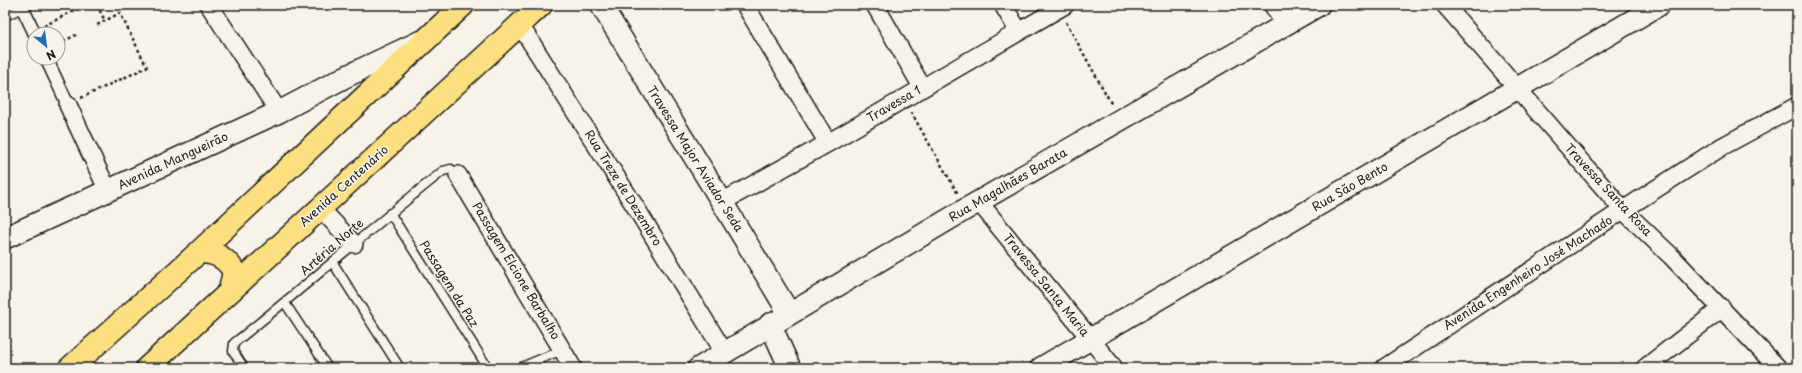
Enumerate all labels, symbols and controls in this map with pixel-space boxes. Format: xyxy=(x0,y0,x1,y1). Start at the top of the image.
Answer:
north arrow xyxy=(26,26,66,66)
text: N xyxy=(43,46,59,65)
street label: Travessa 1 xyxy=(863,80,924,126)
street label: Travessa Major Aviador Seda xyxy=(643,82,749,236)
street label: Avenida Mangueirão xyxy=(114,126,231,194)
street label: Rua Treze de Dezembro xyxy=(581,126,667,249)
street label: Travessa Santa Rosa xyxy=(1561,139,1657,240)
street label: Avenida Centenário xyxy=(295,140,392,230)
street label: Rua Magalhães Barata xyxy=(945,143,1070,225)
street label: Rua São Bento xyxy=(1308,157,1391,215)
street label: Passagem Elcione Barbalho xyxy=(469,198,565,343)
street label: Avenida Engenheiro José Machado xyxy=(1439,210,1616,334)
street label: Artéria Norte xyxy=(296,213,367,279)
street label: Travessa Santa Maria xyxy=(999,229,1094,340)
street label: Passagem da Paz xyxy=(416,237,484,330)

